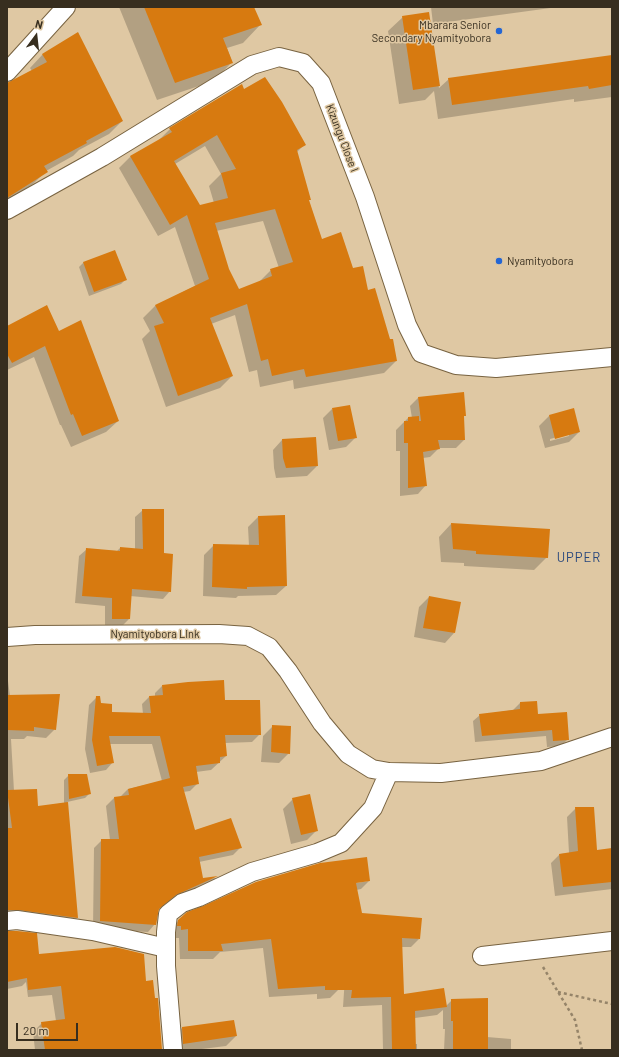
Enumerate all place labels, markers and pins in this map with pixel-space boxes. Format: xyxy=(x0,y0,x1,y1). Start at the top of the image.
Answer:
place label: Mbarara Senior Secondary Nyamityobora xyxy=(372,18,491,44)
marker: Mbarara Senior Secondary Nyamityobora xyxy=(494,26,504,36)
place label: Nyamityobora xyxy=(507,254,573,268)
marker: Nyamityobora xyxy=(494,256,504,266)

